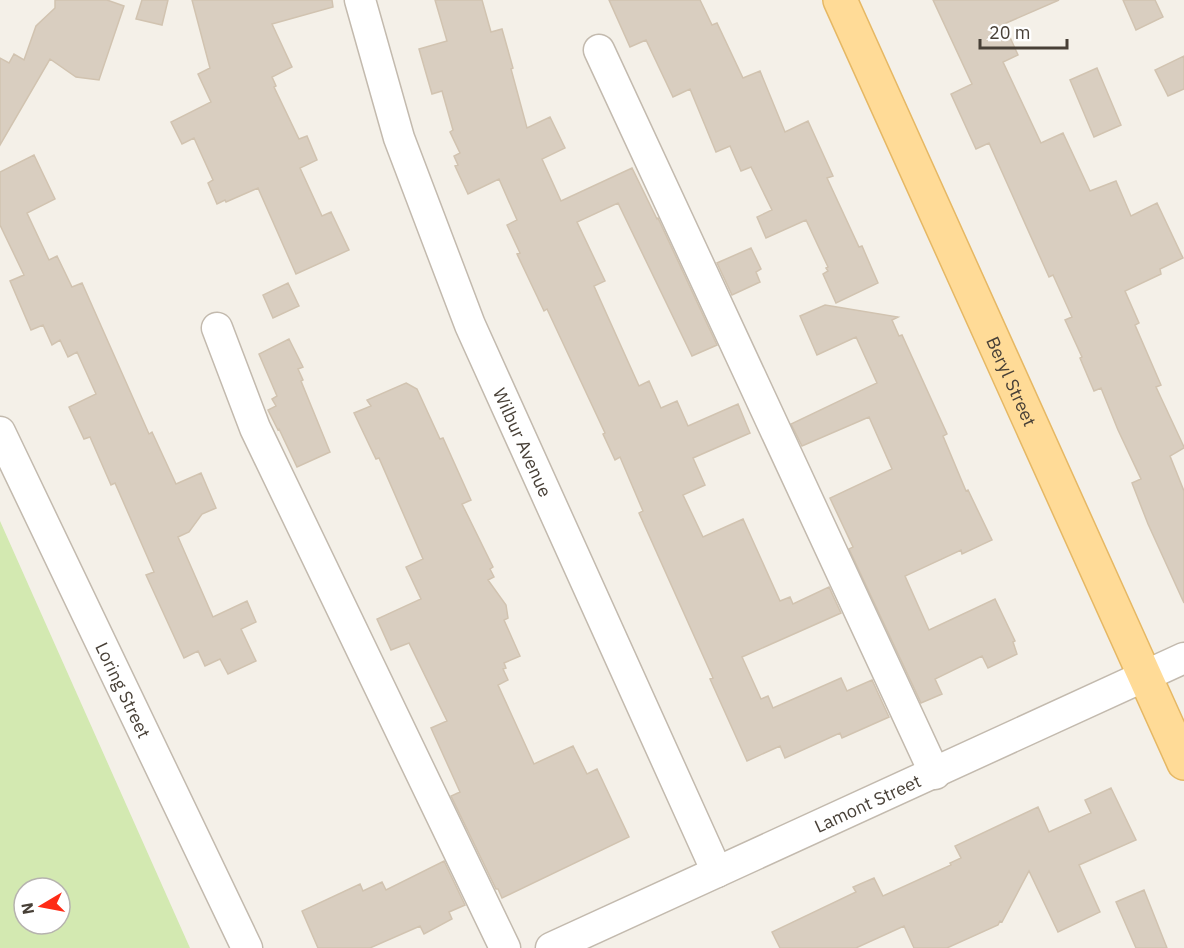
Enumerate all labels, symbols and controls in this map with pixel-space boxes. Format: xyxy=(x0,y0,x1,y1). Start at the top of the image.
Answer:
scale bar xyxy=(980,12,1067,50)
text: 20 m xyxy=(989,21,1031,44)
street label: Beryl Street xyxy=(982,333,1042,430)
street label: Wilbur Avenue xyxy=(488,384,558,500)
street label: Loring Street xyxy=(91,638,156,742)
street label: Lamont Street xyxy=(810,769,924,837)
north arrow xyxy=(12,876,72,936)
text: N xyxy=(16,901,38,916)

